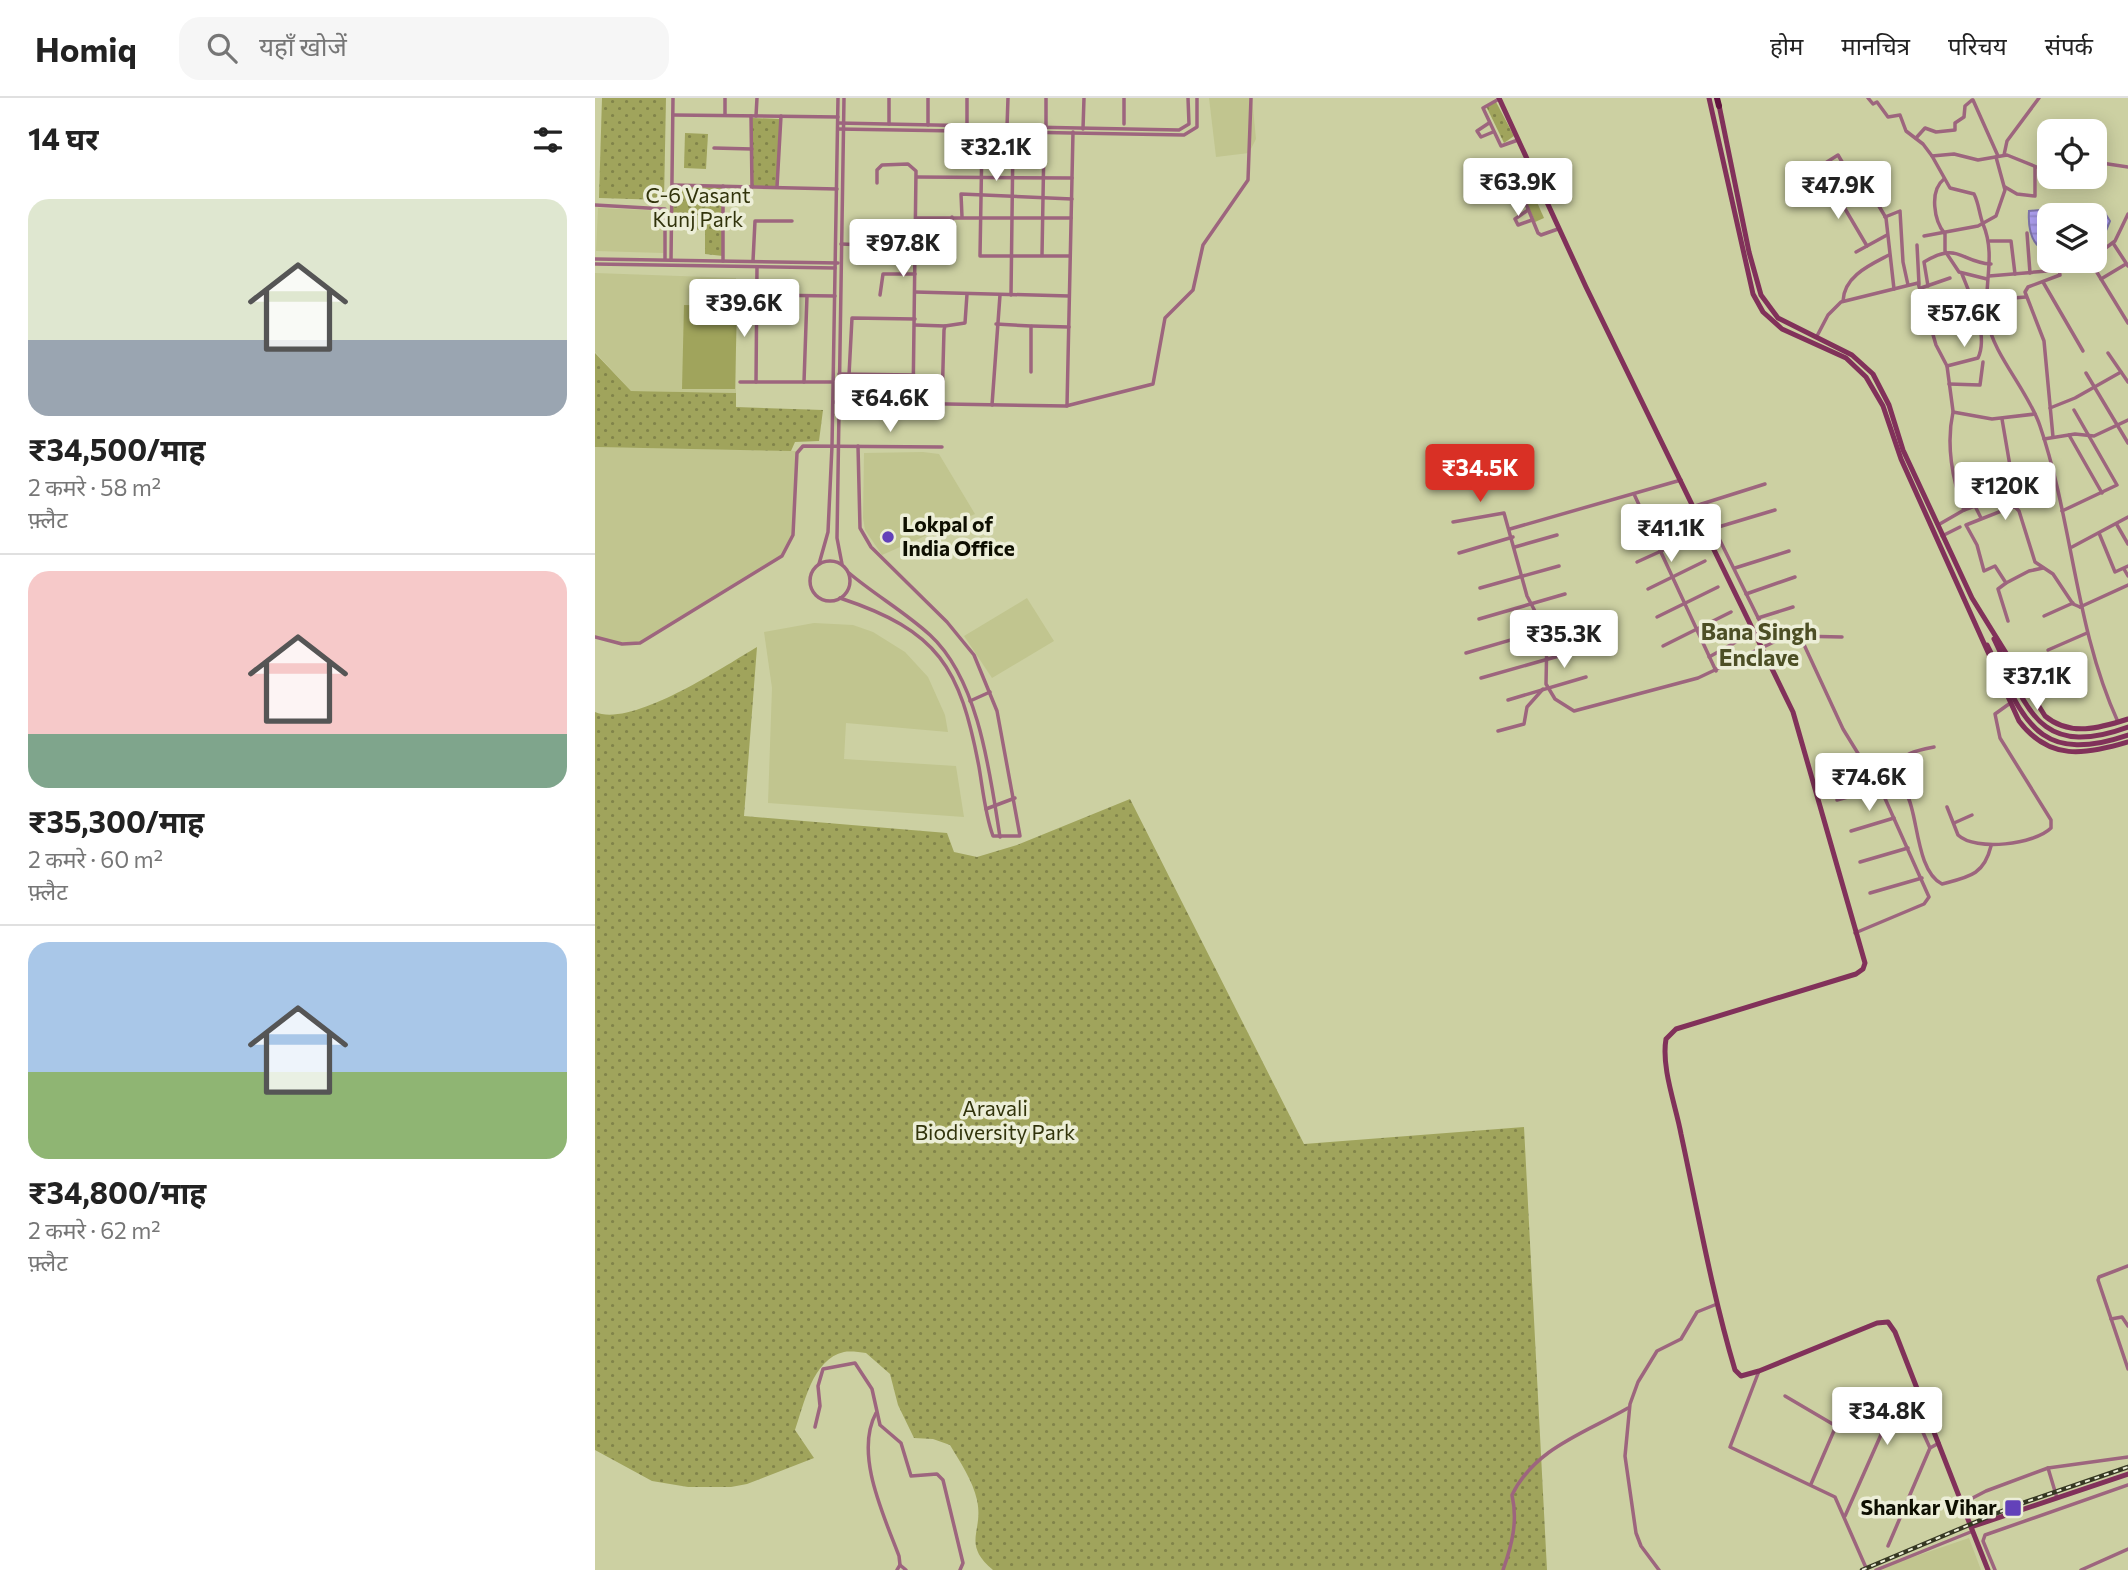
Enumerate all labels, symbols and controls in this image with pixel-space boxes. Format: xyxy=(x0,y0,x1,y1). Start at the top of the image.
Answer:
search box xyxy=(179,17,669,80)
text: Homiq xyxy=(35,28,137,69)
icon: search xyxy=(203,29,241,67)
text: यहाँ खोजें xyxy=(259,30,347,61)
text: होम xyxy=(1770,31,1803,60)
text: मानचित्र xyxy=(1841,31,1910,60)
text: परिचय xyxy=(1948,31,2007,60)
text: संपर्क xyxy=(2045,31,2093,60)
text: 14 घर xyxy=(28,119,98,156)
map controls xyxy=(2037,119,2107,273)
button: locate xyxy=(2037,119,2107,189)
icon: filters xyxy=(529,121,567,159)
pin: ₹32.1K xyxy=(939,123,1053,183)
text: ₹32.1K xyxy=(960,132,1032,160)
pin: ₹63.9K xyxy=(1461,158,1575,218)
pin: ₹47.9K xyxy=(1781,162,1895,221)
text: ₹63.9K xyxy=(1479,167,1557,195)
text: ₹47.9K xyxy=(1801,170,1875,198)
park label: C-6 Vasant Kunj Park xyxy=(645,182,751,231)
button: layers xyxy=(2037,203,2107,273)
pin: ₹97.8K xyxy=(846,220,960,279)
text: ₹97.8K xyxy=(865,228,941,256)
icon: home xyxy=(235,244,361,370)
pin: ₹39.6K xyxy=(687,280,801,339)
text: ₹39.6K xyxy=(705,288,783,316)
pin: ₹57.6K xyxy=(1907,289,2021,349)
text: ₹57.6K xyxy=(1927,298,2001,326)
pin: ₹64.6K xyxy=(833,374,947,434)
text: ₹64.6K xyxy=(851,383,929,411)
text: ₹34,500/माह xyxy=(28,430,206,467)
pin: ₹34.5K xyxy=(1423,444,1537,504)
text: ₹34.5K xyxy=(1441,453,1519,481)
pin: ₹120K xyxy=(1956,462,2054,522)
text: ₹120K xyxy=(1971,471,2039,499)
text: 2 कमरे · 58 m² xyxy=(28,473,161,501)
pin: ₹41.1K xyxy=(1614,504,1728,564)
text: फ़्लैट xyxy=(28,505,68,533)
place label: Lokpal of India Office xyxy=(902,511,1015,560)
text: ₹41.1K xyxy=(1637,513,1705,541)
marker: Lokpal of India Office xyxy=(880,529,896,545)
pin: ₹35.3K xyxy=(1507,610,1621,670)
icon: home xyxy=(235,616,361,742)
district label: Bana Singh Enclave xyxy=(1701,617,1817,671)
text: ₹35.3K xyxy=(1526,619,1602,647)
pin: ₹37.1K xyxy=(1980,652,2094,712)
text: ₹37.1K xyxy=(2002,661,2072,689)
pin: ₹74.6K xyxy=(1812,754,1926,813)
text: ₹74.6K xyxy=(1831,762,1907,790)
text: ₹35,300/माह xyxy=(28,802,204,839)
text: 2 कमरे · 60 m² xyxy=(28,845,163,873)
text: फ़्लैट xyxy=(28,877,68,905)
icon: home xyxy=(235,987,361,1113)
park label: Aravali Biodiversity Park xyxy=(915,1095,1075,1144)
text: ₹34,800/माह xyxy=(28,1173,206,1210)
text: 2 कमरे · 62 m² xyxy=(28,1216,161,1244)
text: फ़्लैट xyxy=(28,1248,68,1276)
pin: ₹34.8K xyxy=(1830,1388,1944,1447)
text: ₹34.8K xyxy=(1848,1396,1926,1424)
place label: Shankar Vihar xyxy=(1861,1494,1997,1519)
marker: Shankar Vihar xyxy=(2003,1498,2023,1518)

